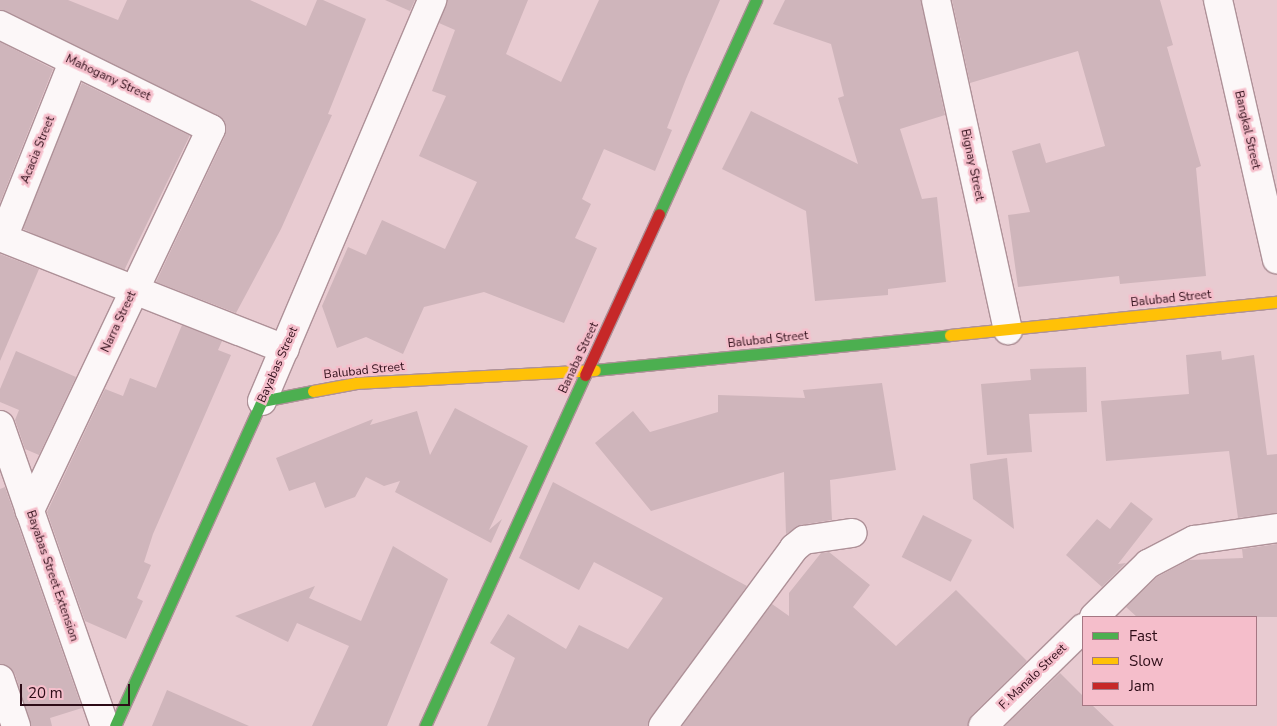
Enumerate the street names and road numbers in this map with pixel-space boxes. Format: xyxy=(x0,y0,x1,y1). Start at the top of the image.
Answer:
street label: Mahogany Street xyxy=(63,52,153,104)
street label: Bangkal Street xyxy=(1231,89,1263,171)
street label: Acacia Street xyxy=(18,114,58,186)
street label: Bignay Street xyxy=(957,128,987,202)
street label: Balubad Street xyxy=(1130,288,1212,310)
street label: Narra Street xyxy=(99,289,139,355)
street label: Banaba Street xyxy=(556,320,602,396)
street label: Bayabas Street xyxy=(255,325,301,405)
street label: Balubad Street xyxy=(727,329,809,351)
street label: Balubad Street xyxy=(323,360,405,382)
street label: Bayabas Street Extension xyxy=(23,509,81,643)
street label: F. Manalo Street xyxy=(996,641,1070,713)

